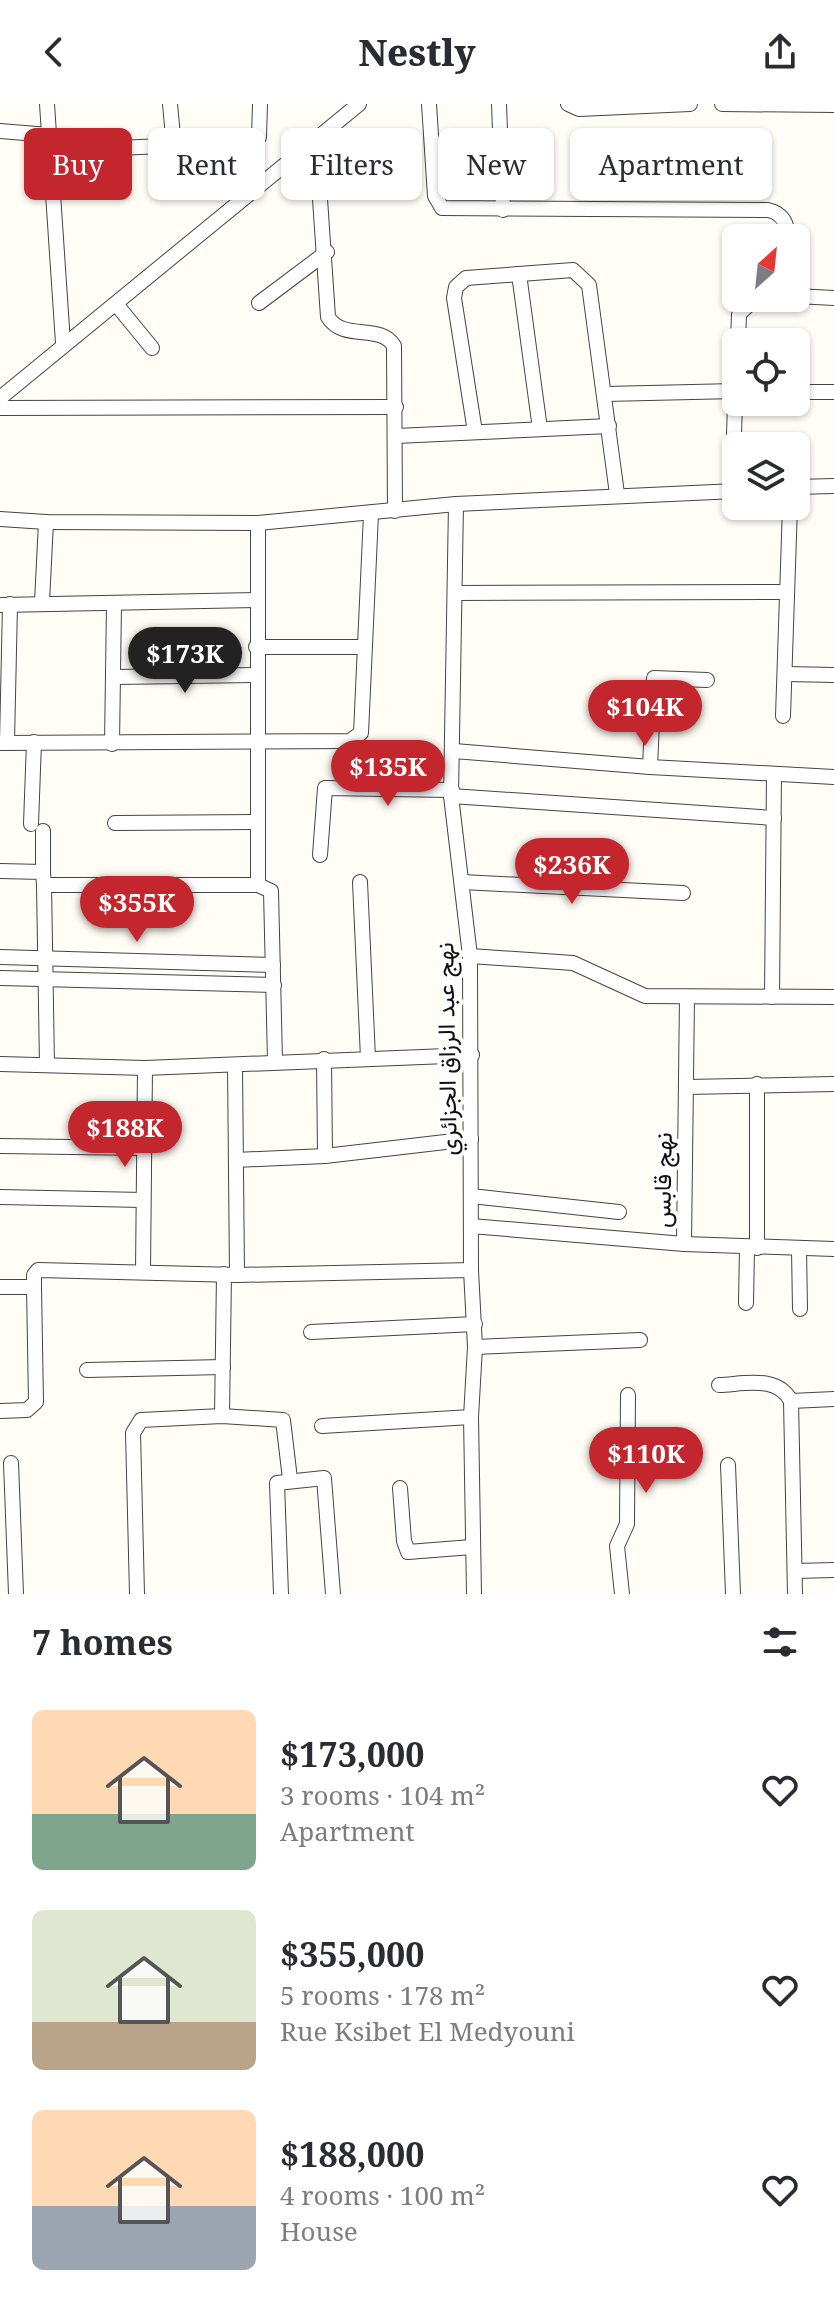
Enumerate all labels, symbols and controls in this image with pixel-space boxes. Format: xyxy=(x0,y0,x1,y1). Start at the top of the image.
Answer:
text: Nestly xyxy=(358,28,476,77)
icon: back xyxy=(32,30,76,74)
icon: share xyxy=(758,30,802,74)
chip: Buy xyxy=(24,128,132,200)
chip: Rent xyxy=(148,128,265,200)
chip: Filters xyxy=(281,128,422,200)
chip: New xyxy=(438,128,554,200)
chip: Apartment xyxy=(570,128,772,200)
north arrow xyxy=(722,224,810,312)
map controls xyxy=(722,224,810,520)
button: locate xyxy=(722,328,810,416)
button: layers xyxy=(722,432,810,520)
pin: $173K xyxy=(129,627,241,695)
text: $173K xyxy=(146,635,224,671)
pin: $104K xyxy=(589,680,701,748)
text: $104K xyxy=(606,688,684,724)
pin: $135K xyxy=(332,740,444,808)
text: $135K xyxy=(349,748,427,784)
pin: $236K xyxy=(516,838,628,906)
text: $236K xyxy=(533,846,611,882)
pin: $355K xyxy=(81,876,193,944)
text: $355K xyxy=(98,884,176,920)
street label: نهج عبد الرزاق الجزائري xyxy=(427,942,468,1156)
pin: $188K xyxy=(69,1101,181,1169)
text: $188K xyxy=(86,1109,164,1145)
street label: نهج قابس xyxy=(644,1132,681,1228)
pin: $110K xyxy=(590,1427,702,1495)
text: $110K xyxy=(607,1435,685,1471)
text: 7 homes xyxy=(32,1619,173,1665)
icon: filters xyxy=(758,1620,802,1664)
text: $173,000 xyxy=(280,1731,424,1777)
icon: home xyxy=(96,1742,192,1838)
icon: heart xyxy=(758,1768,802,1812)
text: 3 rooms · 104 m² xyxy=(280,1777,485,1813)
text: Apartment xyxy=(280,1813,415,1849)
text: $355,000 xyxy=(280,1931,424,1977)
icon: home xyxy=(96,1942,192,2038)
icon: heart xyxy=(758,1968,802,2012)
text: 5 rooms · 178 m² xyxy=(280,1977,485,2013)
text: Rue Ksibet El Medyouni xyxy=(280,2013,575,2049)
text: $188,000 xyxy=(280,2131,424,2177)
icon: home xyxy=(96,2142,192,2238)
icon: heart xyxy=(758,2168,802,2212)
text: 4 rooms · 100 m² xyxy=(280,2177,485,2213)
text: House xyxy=(280,2213,358,2249)

